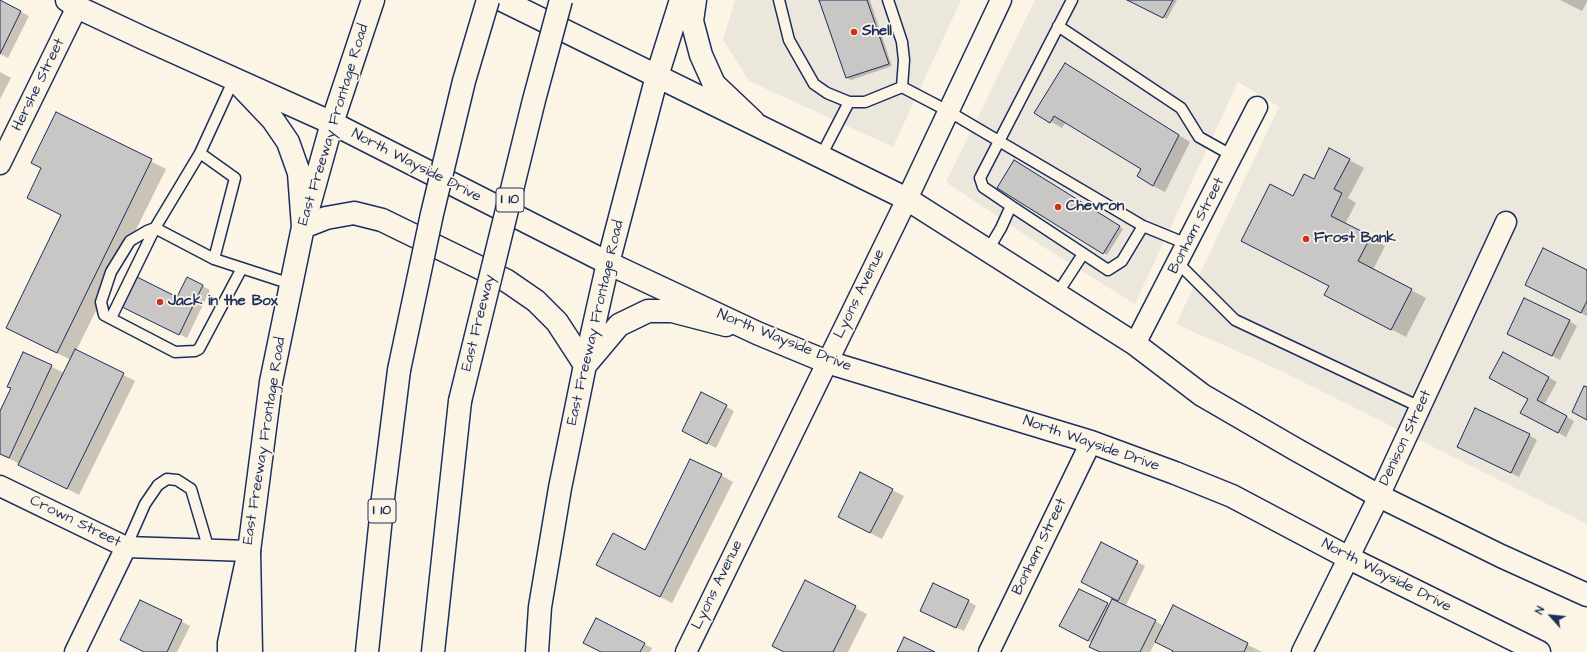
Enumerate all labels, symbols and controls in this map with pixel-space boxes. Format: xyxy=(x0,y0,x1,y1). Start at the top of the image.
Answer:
street label: East Freeway Frontage Road xyxy=(295,22,373,228)
place label: Shell xyxy=(862,23,892,41)
marker: Shell xyxy=(849,27,859,37)
street label: Hershe Street xyxy=(9,36,69,134)
street label: North Wayside Drive xyxy=(348,125,484,207)
street label: Bonham Street xyxy=(1165,175,1229,277)
road number: I 10 xyxy=(496,188,524,212)
place label: Chevron xyxy=(1066,198,1124,216)
marker: Chevron xyxy=(1053,202,1063,212)
street label: East Freeway Frontage Road xyxy=(564,219,628,427)
place label: Frost Bank xyxy=(1314,230,1396,248)
marker: Frost Bank xyxy=(1301,234,1311,244)
street label: Lyons Avenue xyxy=(831,247,889,341)
street label: East Freeway xyxy=(458,273,500,373)
place label: Jack in the Box xyxy=(168,293,278,311)
marker: Jack in the Box xyxy=(155,297,165,307)
street label: North Wayside Drive xyxy=(714,306,854,376)
street label: East Freeway Frontage Road xyxy=(240,336,290,546)
street label: Denison Street xyxy=(1376,387,1436,489)
street label: North Wayside Drive xyxy=(1020,412,1162,476)
street label: Crown Street xyxy=(26,492,124,552)
street label: Bonham Street xyxy=(1009,496,1071,598)
road number: I 10 xyxy=(368,499,396,523)
street label: North Wayside Drive xyxy=(1318,535,1454,617)
street label: Lyons Avenue xyxy=(689,538,747,632)
north arrow xyxy=(1531,596,1571,636)
text: N xyxy=(1532,604,1548,617)

